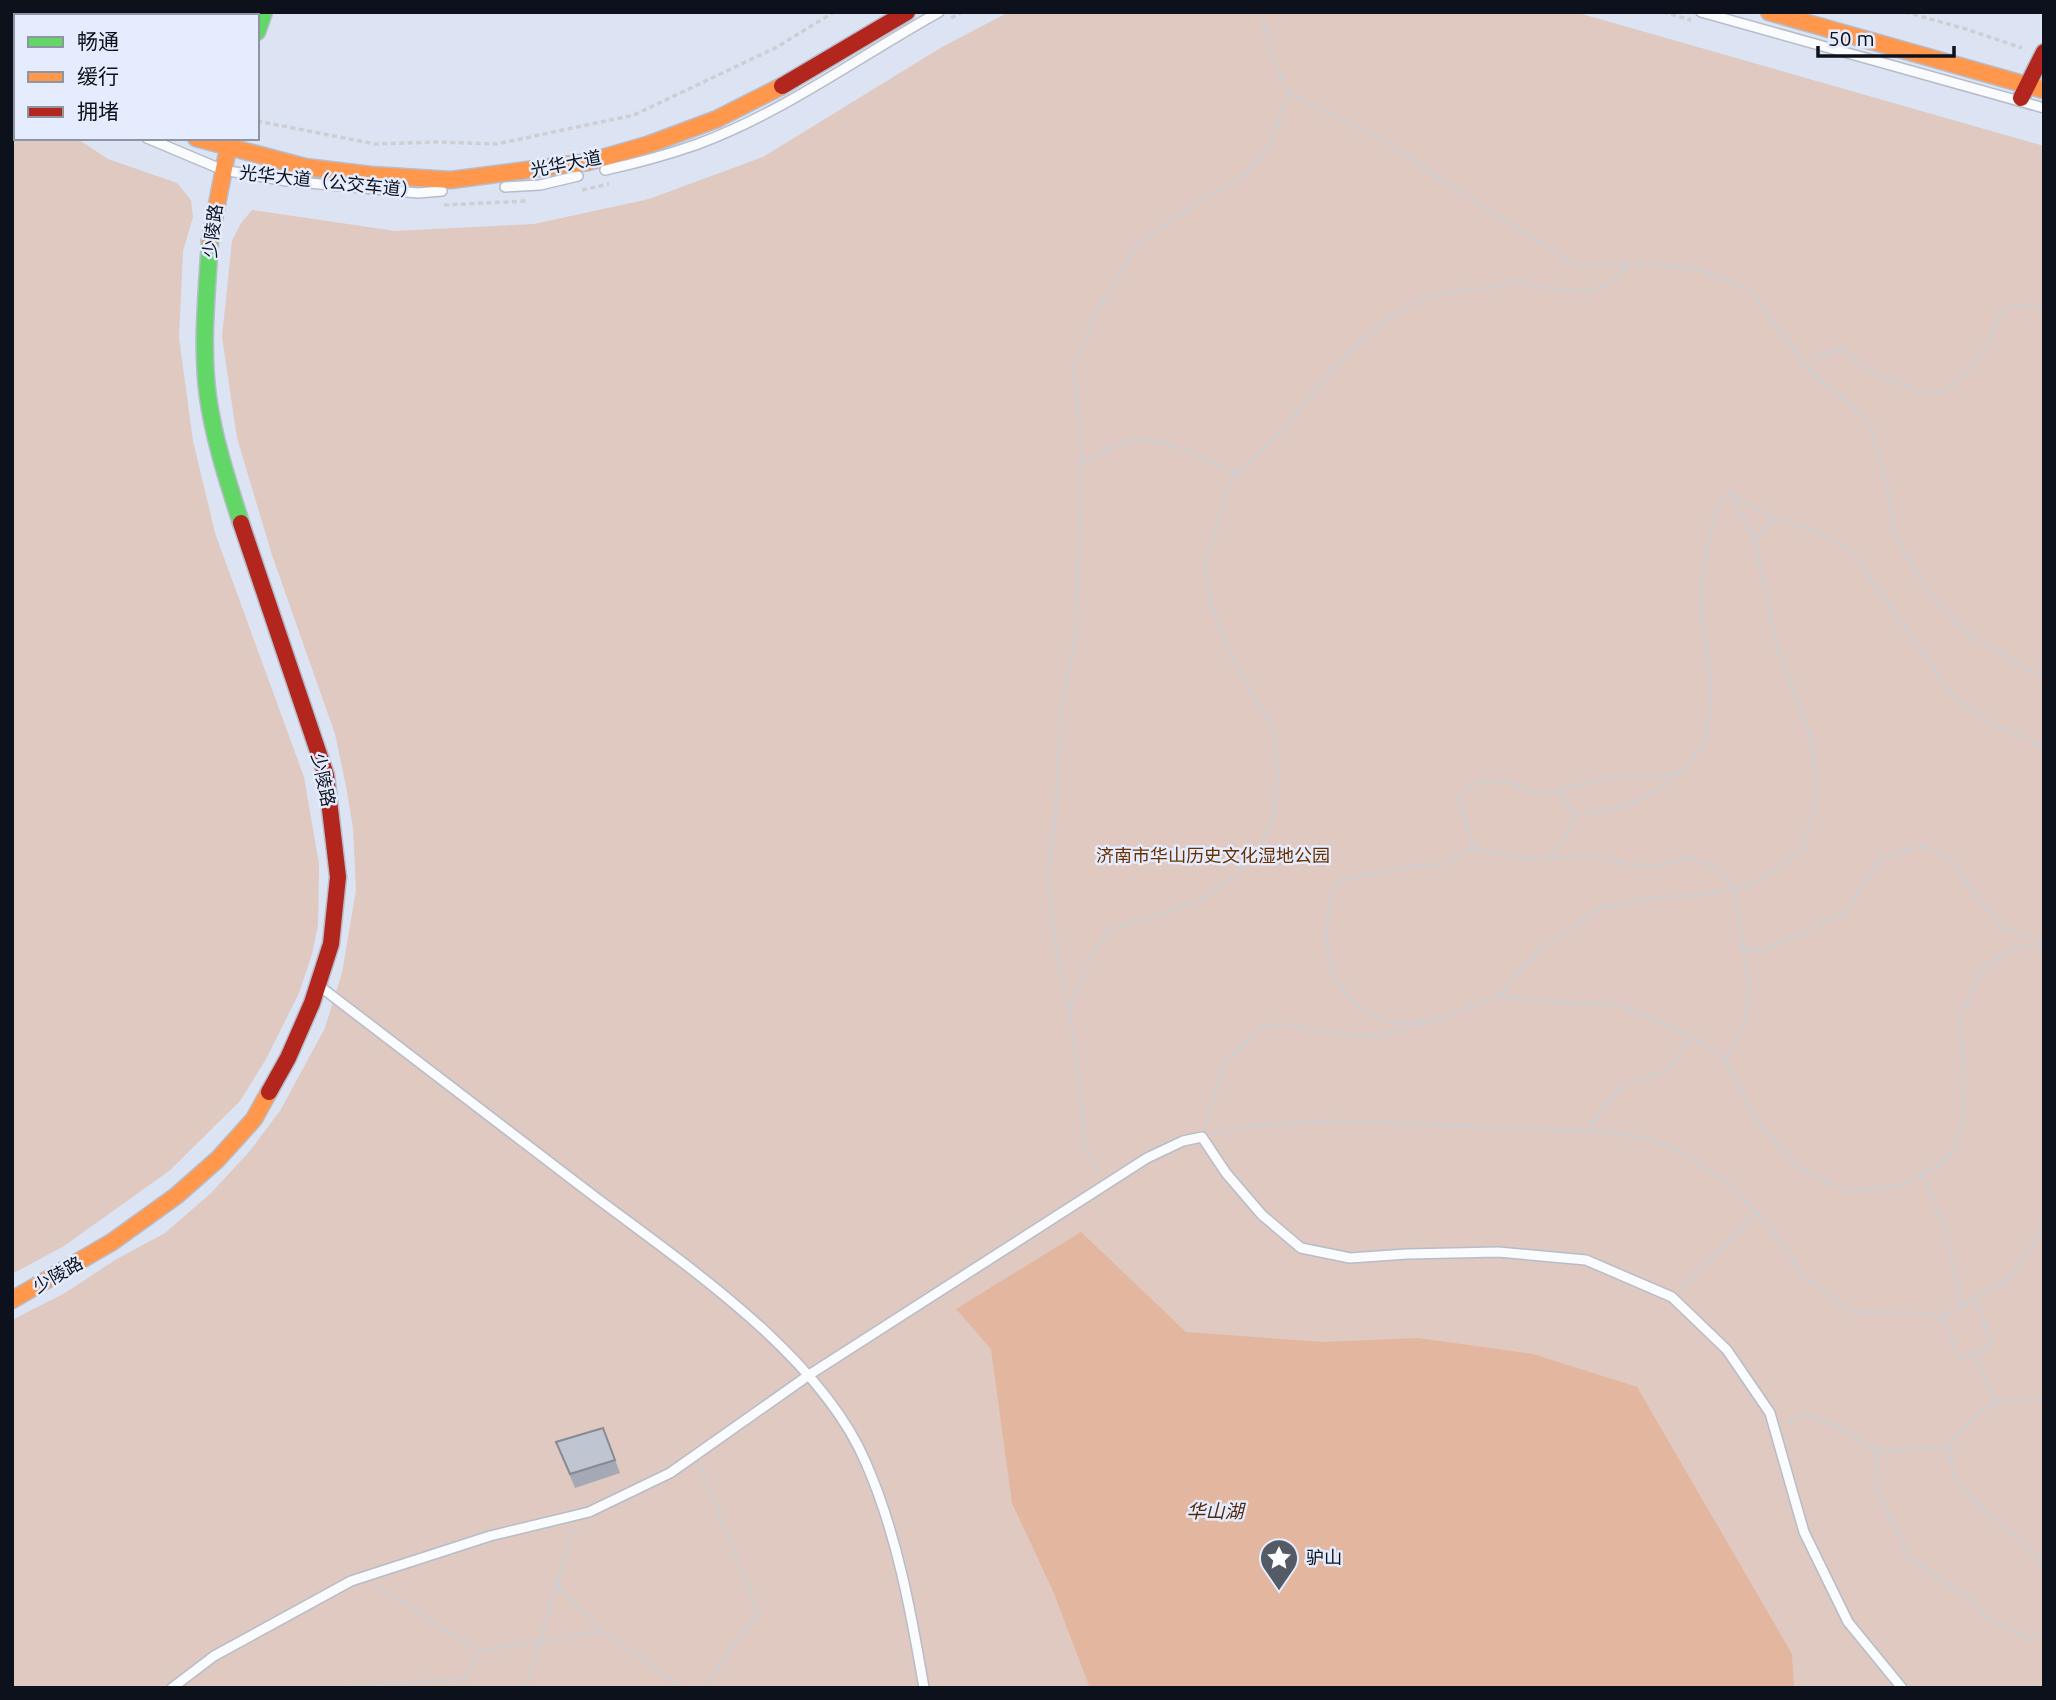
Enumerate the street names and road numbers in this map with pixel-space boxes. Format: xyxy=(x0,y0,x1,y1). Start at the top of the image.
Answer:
street label: 光华大道 xyxy=(529,146,603,180)
street label: 光华大道（公交车道） xyxy=(239,162,420,200)
street label: 少陵路 xyxy=(199,203,225,259)
street label: 少陵路 xyxy=(309,751,339,808)
street label: 少陵路 xyxy=(29,1252,86,1296)

